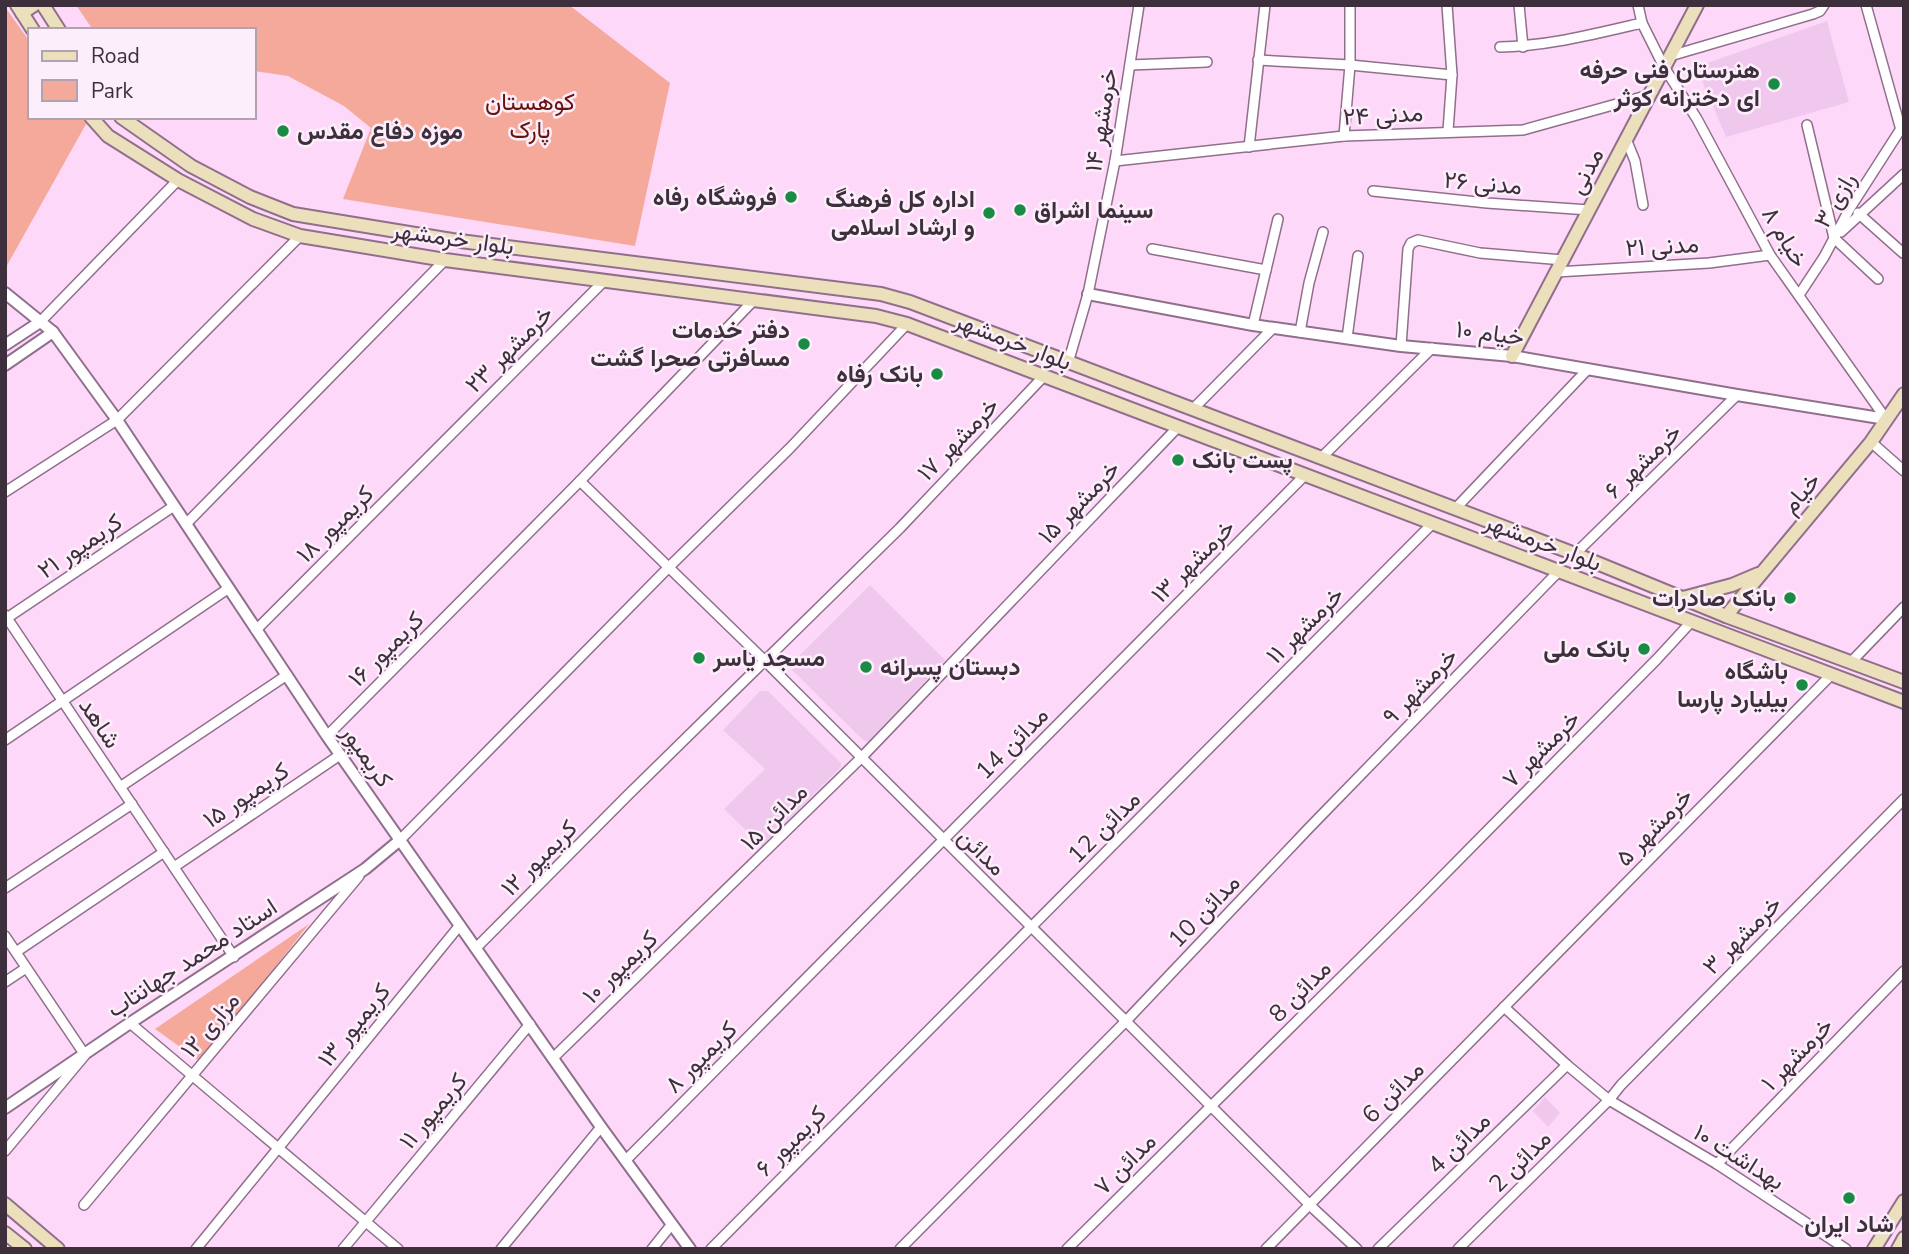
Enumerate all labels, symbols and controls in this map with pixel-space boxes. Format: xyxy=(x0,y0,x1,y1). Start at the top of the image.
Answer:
legend xyxy=(28,28,256,119)
text: Road xyxy=(91,42,140,70)
place label: هنرستان فنی حرفه ای دخترانه کوثر xyxy=(1579,54,1760,114)
street label: خرمشهر ۱۴ xyxy=(1077,66,1125,174)
marker: هنرستان فنی حرفه ای دخترانه کوثر xyxy=(1766,76,1782,92)
text: Park xyxy=(91,77,133,105)
park label: کوهستان پارک xyxy=(485,86,575,146)
street label: مدنی ۲۴ xyxy=(1342,97,1424,133)
place label: موزه دفاع مقدس xyxy=(297,115,463,147)
marker: موزه دفاع مقدس xyxy=(275,123,291,139)
street label: مدنی xyxy=(1561,142,1611,200)
street label: مدنی ۲۶ xyxy=(1443,164,1523,202)
street label: رازی ۳ xyxy=(1806,166,1864,234)
place label: فروشگاه رفاه xyxy=(653,181,777,213)
place label: اداره کل فرهنگ و ارشاد اسلامی xyxy=(825,183,975,243)
marker: فروشگاه رفاه xyxy=(783,189,799,205)
place label: سینما اشراق xyxy=(1034,194,1153,226)
street label: خیام ۸ xyxy=(1754,201,1816,273)
marker: سینما اشراق xyxy=(1012,202,1028,218)
marker: اداره کل فرهنگ و ارشاد اسلامی xyxy=(981,205,997,221)
street label: بلوار خرمشهر xyxy=(389,213,516,262)
street label: مدنی ۲۱ xyxy=(1624,228,1700,264)
street label: خرمشهر ۲۳ xyxy=(458,298,560,400)
street label: بلوار خرمشهر xyxy=(949,304,1076,378)
street label: خیام ۱۰ xyxy=(1454,313,1526,353)
place label: دفتر خدمات مسافرتی صحرا گشت xyxy=(590,314,790,374)
marker: دفتر خدمات مسافرتی صحرا گشت xyxy=(796,336,812,352)
place label: بانک رفاه xyxy=(836,358,923,390)
marker: بانک رفاه xyxy=(929,366,945,382)
street label: خرمشهر ۱۷ xyxy=(910,390,1006,488)
street label: خرمشهر ۶ xyxy=(1597,416,1689,506)
place label: پست بانک xyxy=(1192,444,1293,476)
marker: پست بانک xyxy=(1170,452,1186,468)
street label: خرمشهر ۱۵ xyxy=(1031,453,1127,551)
street label: خیام xyxy=(1774,465,1828,521)
street label: کریمپور ۱۸ xyxy=(289,478,381,570)
street label: بلوار خرمشهر xyxy=(1479,505,1606,579)
street label: کریمپور ۲۱ xyxy=(31,506,129,586)
street label: خرمشهر ۱۳ xyxy=(1144,512,1242,610)
street label: خرمشهر ۱۱ xyxy=(1259,579,1351,671)
place label: بانک صادرات xyxy=(1652,582,1776,614)
marker: بانک صادرات xyxy=(1782,590,1798,606)
street label: کریمپور ۱۶ xyxy=(341,604,431,694)
place label: بانک ملی xyxy=(1543,633,1630,665)
street label: خرمشهر ۹ xyxy=(1375,641,1465,731)
marker: بانک ملی xyxy=(1636,641,1652,657)
place label: مسجد یاسر xyxy=(712,642,825,674)
marker: مسجد یاسر xyxy=(691,650,707,666)
place label: دبستان پسرانه xyxy=(880,651,1020,683)
place label: باشگاه بیلیارد پارسا xyxy=(1677,655,1788,715)
marker: دبستان پسرانه xyxy=(858,659,874,675)
marker: باشگاه بیلیارد پارسا xyxy=(1794,677,1810,693)
street label: شاهد xyxy=(71,691,129,755)
street label: مدائن 14 xyxy=(969,700,1055,786)
street label: خرمشهر ۷ xyxy=(1495,703,1587,795)
street label: کریمپور xyxy=(333,717,400,794)
street label: کریمپور ۱۵ xyxy=(197,755,295,835)
street label: مدائن ۱۵ xyxy=(733,776,815,858)
street label: خرمشهر ۵ xyxy=(1608,781,1700,873)
street label: مدائن 12 xyxy=(1061,784,1147,870)
street label: کریمپور ۱۲ xyxy=(494,813,584,903)
street label: مدائن xyxy=(951,821,1013,883)
street label: مدائن 10 xyxy=(1161,867,1247,955)
street label: خرمشهر ۳ xyxy=(1695,888,1789,982)
street label: استاد محمد جهانتاب xyxy=(101,891,283,1025)
street label: کریمپور ۱۰ xyxy=(575,923,665,1011)
street label: مدائن 8 xyxy=(1262,953,1338,1029)
street label: کریمپور ۱۳ xyxy=(310,976,398,1074)
street label: مزاری ۱۲ xyxy=(173,985,247,1065)
street label: خرمشهر ۱ xyxy=(1754,1010,1840,1098)
street label: کریمپور ۸ xyxy=(658,1014,744,1100)
street label: مدائن 6 xyxy=(1355,1054,1431,1130)
street label: کریمپور ۱۱ xyxy=(392,1066,474,1156)
street label: کریمپور ۶ xyxy=(749,1099,833,1183)
street label: مدائن 4 xyxy=(1420,1105,1498,1181)
street label: بهداشت ۱۰ xyxy=(1687,1116,1791,1198)
street label: مدائن 2 xyxy=(1482,1123,1558,1199)
street label: مدائن ۷ xyxy=(1087,1126,1163,1202)
marker: شاد ایران xyxy=(1841,1190,1857,1206)
place label: شاد ایران xyxy=(1804,1208,1894,1240)

